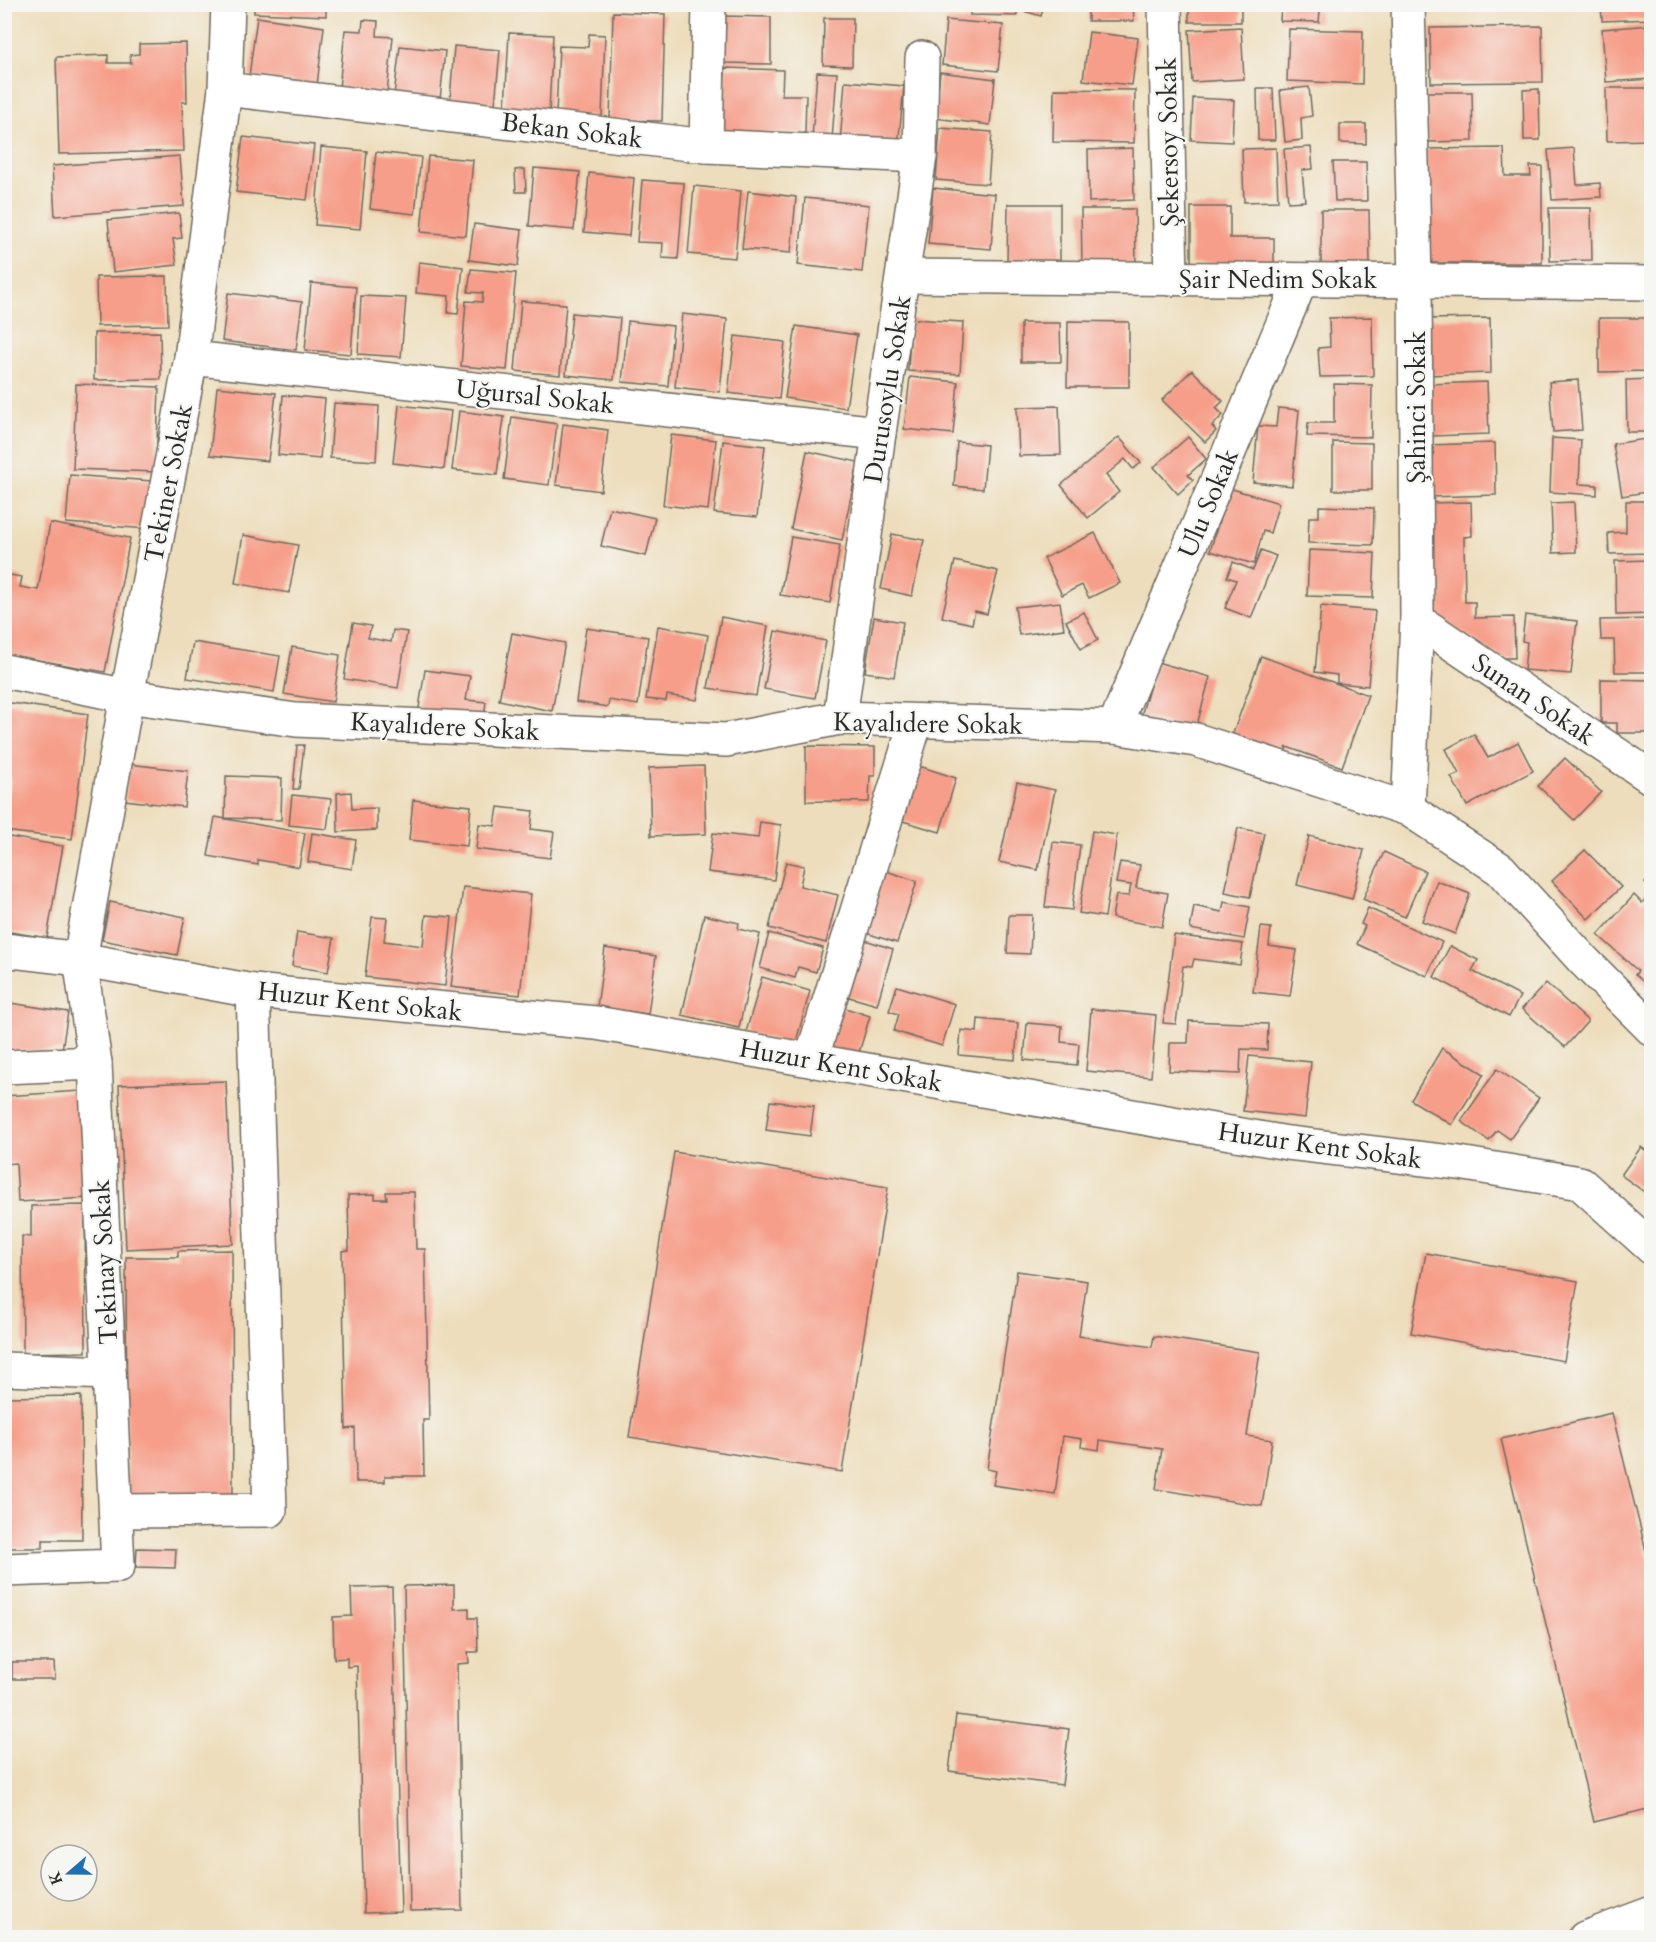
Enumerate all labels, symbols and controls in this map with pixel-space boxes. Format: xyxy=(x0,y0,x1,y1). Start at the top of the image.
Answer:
street label: Şekersoy Sokak xyxy=(1150,57,1187,227)
street label: Bekan Sokak xyxy=(499,104,645,157)
street label: Şair Nedim Sokak xyxy=(1179,262,1377,297)
street label: Durusoylu Sokak xyxy=(855,293,920,485)
street label: Şahinci Sokak xyxy=(1399,330,1434,483)
street label: Uğursal Sokak xyxy=(454,371,616,422)
street label: Tekiner Sokak xyxy=(136,401,201,566)
street label: Ulu Sokak xyxy=(1170,443,1247,563)
street label: Sunan Sokak xyxy=(1465,645,1602,753)
street label: Kayalıdere Sokak xyxy=(349,704,541,749)
street label: Kayalıdere Sokak xyxy=(833,704,1023,743)
street label: Huzur Kent Sokak xyxy=(256,973,464,1030)
street label: Huzur Kent Sokak xyxy=(737,1030,945,1101)
street label: Huzur Kent Sokak xyxy=(1216,1114,1424,1177)
street label: Tekinay Sokak xyxy=(83,1179,126,1345)
north arrow xyxy=(39,1843,99,1903)
text: K xyxy=(43,1868,68,1888)

